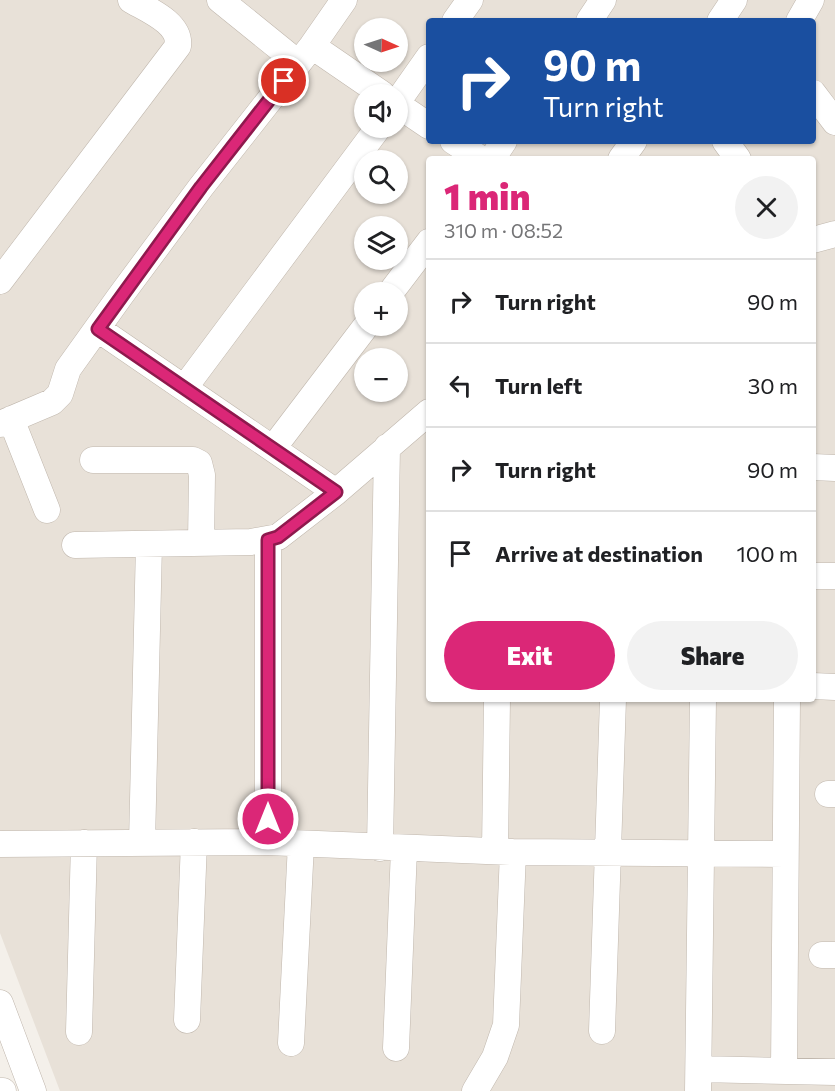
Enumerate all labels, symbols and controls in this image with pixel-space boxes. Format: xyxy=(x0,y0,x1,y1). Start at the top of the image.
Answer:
north arrow xyxy=(354,18,408,72)
map controls xyxy=(354,18,408,402)
text: 90 m xyxy=(543,38,642,90)
icon: right xyxy=(444,42,522,120)
pin xyxy=(258,55,309,106)
icon: arrive xyxy=(267,64,300,97)
button: sound xyxy=(354,84,408,138)
text: Turn right xyxy=(543,90,663,123)
button: search xyxy=(354,150,408,204)
text: 1 min xyxy=(444,173,530,217)
button: close xyxy=(735,176,798,239)
button: layers xyxy=(354,216,408,270)
text: 310 m · 08:52 xyxy=(444,218,563,242)
button: + xyxy=(354,282,408,336)
icon: right xyxy=(444,285,477,318)
text: Turn right xyxy=(495,288,596,315)
text: 90 m xyxy=(747,288,798,315)
button: − xyxy=(354,348,408,402)
icon: left xyxy=(444,369,477,402)
text: Turn left xyxy=(495,372,582,399)
text: 30 m xyxy=(748,372,798,399)
icon: right xyxy=(444,453,477,486)
text: Turn right xyxy=(495,456,596,483)
text: 90 m xyxy=(747,456,798,483)
icon: arrive xyxy=(444,537,477,570)
text: Arrive at destination xyxy=(495,540,703,567)
text: 100 m xyxy=(736,540,798,567)
button: Exit xyxy=(444,621,615,690)
button: Share xyxy=(627,621,798,690)
position arrow xyxy=(236,787,300,851)

